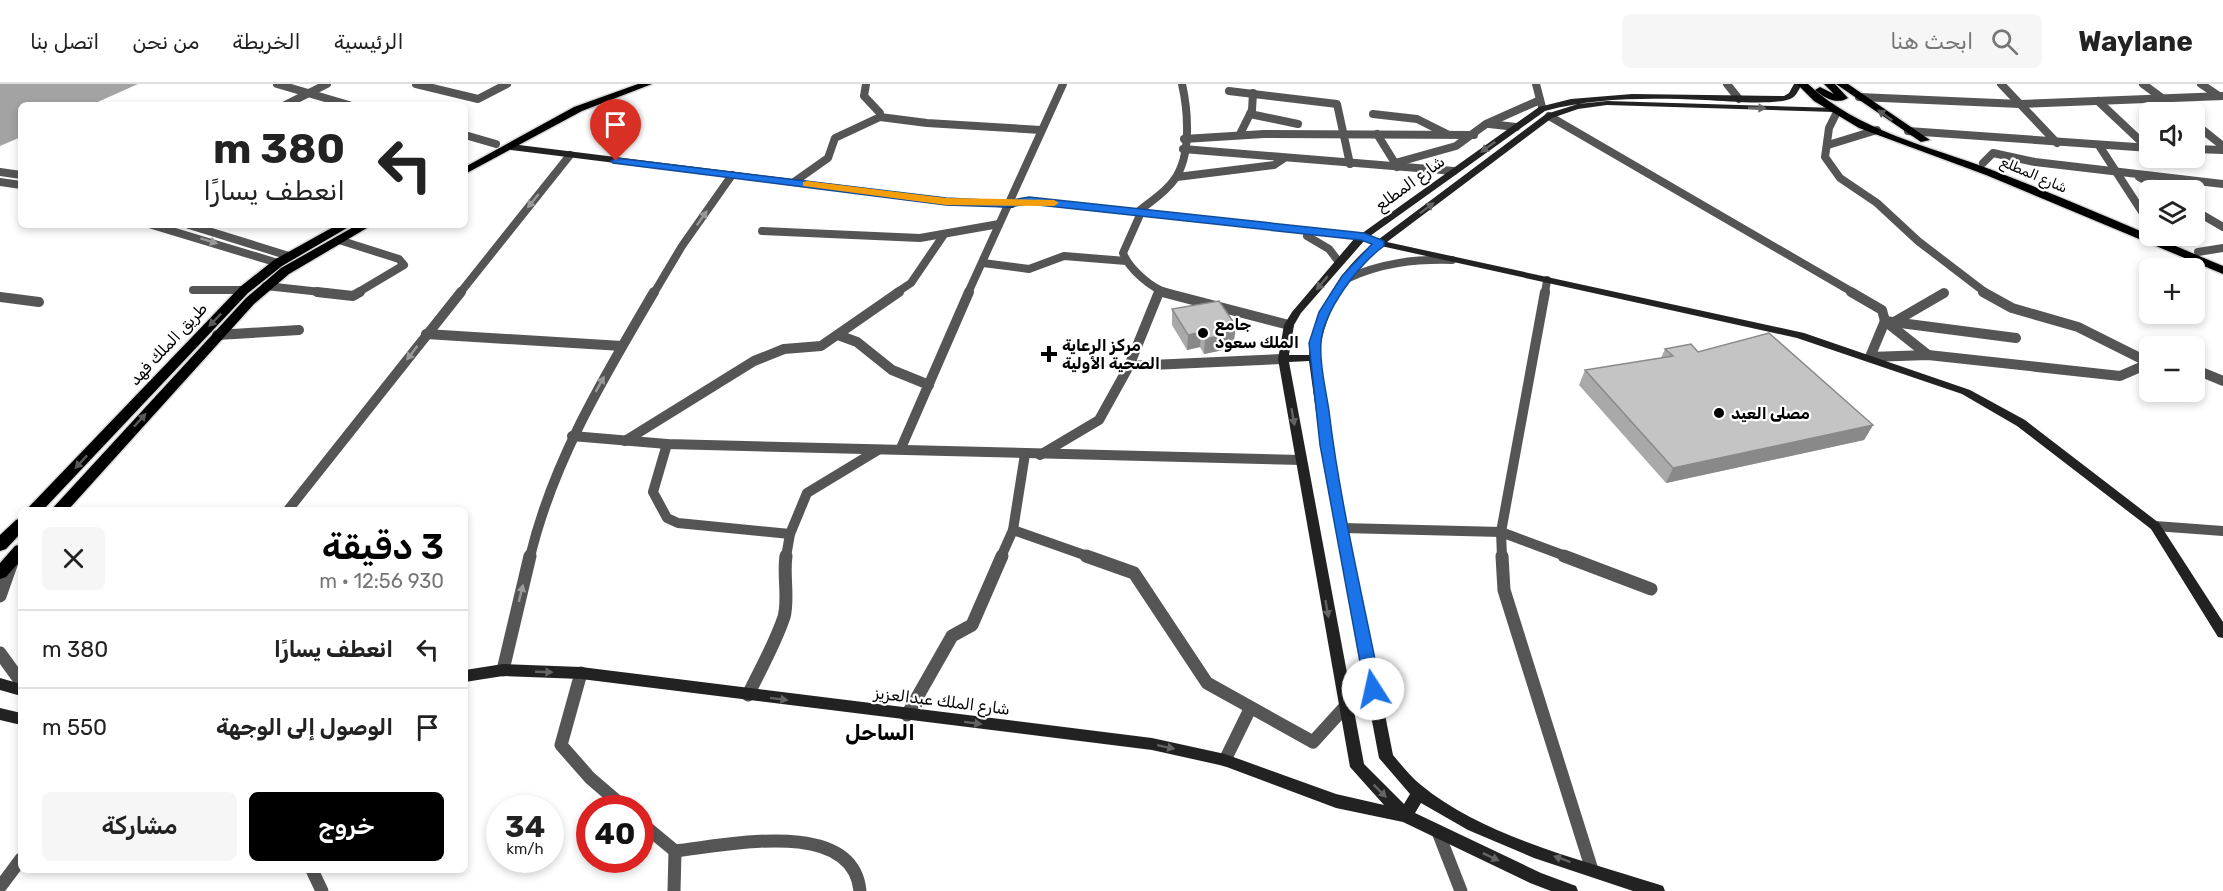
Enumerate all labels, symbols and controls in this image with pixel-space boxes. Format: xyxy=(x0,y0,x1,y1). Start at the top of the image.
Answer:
search box xyxy=(1622,14,2042,68)
icon: search xyxy=(1988,25,2021,58)
text: Waylane xyxy=(2078,25,2193,58)
text: ابحث هنا xyxy=(1890,28,1973,55)
text: اتصل بنا xyxy=(30,29,99,54)
text: من نحن xyxy=(132,29,199,54)
text: الخريطة xyxy=(232,29,301,54)
text: الرئيسية xyxy=(334,29,404,54)
pin xyxy=(590,99,641,161)
map controls xyxy=(2139,102,2205,402)
button: sound xyxy=(2139,102,2205,168)
one-way arrow xyxy=(1747,104,1766,113)
icon: arrive xyxy=(599,108,632,141)
one-way arrow xyxy=(1878,109,1894,121)
text: 380 m xyxy=(213,124,345,174)
icon: left xyxy=(366,126,444,204)
one-way arrow xyxy=(1480,141,1496,152)
street label: شارع المطلع xyxy=(1372,152,1449,216)
street label: شارع المطلع xyxy=(1997,153,2070,198)
text: انعطف يسارًا xyxy=(203,175,345,207)
button: layers xyxy=(2139,180,2205,246)
one-way arrow xyxy=(527,193,540,209)
one-way arrow xyxy=(1419,203,1434,215)
one-way arrow xyxy=(696,210,707,226)
one-way arrow xyxy=(200,237,218,247)
button: + xyxy=(2139,258,2205,324)
one-way arrow xyxy=(1316,275,1328,290)
street label: طريق الملك فهد xyxy=(125,299,212,390)
one-way arrow xyxy=(208,312,222,326)
place label: جامع الملك سعود xyxy=(1215,315,1299,352)
marker: جامع الملك سعود xyxy=(1196,326,1210,340)
place label: مركز الرعاية الصحية الأولية xyxy=(1062,336,1160,373)
button: − xyxy=(2139,336,2205,402)
marker: مركز الرعاية الصحية الأولية xyxy=(1040,345,1058,363)
one-way arrow xyxy=(406,346,418,361)
one-way arrow xyxy=(595,375,605,392)
place label: مصلى العيد xyxy=(1731,404,1810,423)
marker: مصلى العيد xyxy=(1712,406,1726,420)
one-way arrow xyxy=(1289,407,1298,426)
one-way arrow xyxy=(133,412,147,427)
one-way arrow xyxy=(75,455,89,469)
text: 3 دقيقة xyxy=(322,525,444,568)
button: close xyxy=(42,527,105,590)
text: 930 m · 12:56 xyxy=(319,569,444,593)
one-way arrow xyxy=(517,584,527,602)
one-way arrow xyxy=(1323,599,1332,618)
icon: left xyxy=(411,633,444,666)
text: 380 m xyxy=(42,636,108,663)
text: انعطف يسارًا xyxy=(274,636,393,663)
position arrow xyxy=(1341,657,1405,721)
one-way arrow xyxy=(535,667,554,677)
street label: شارع الملك عبدالعزيز xyxy=(872,683,1011,721)
one-way arrow xyxy=(770,694,789,704)
icon: arrive xyxy=(411,711,444,744)
text: 550 m xyxy=(42,714,107,741)
text: الوصول إلى الوجهة xyxy=(216,714,393,741)
one-way arrow xyxy=(964,718,983,727)
district label: الساحل xyxy=(845,720,915,745)
one-way arrow xyxy=(1157,743,1176,753)
one-way arrow xyxy=(1373,784,1387,798)
button: مشاركة xyxy=(42,792,237,861)
button: خروج xyxy=(249,792,444,861)
speed limit sign: 40 xyxy=(576,795,654,873)
text: 34 xyxy=(505,809,545,845)
text: km/h xyxy=(506,840,544,858)
one-way arrow xyxy=(1483,853,1500,862)
one-way arrow xyxy=(1552,854,1570,864)

